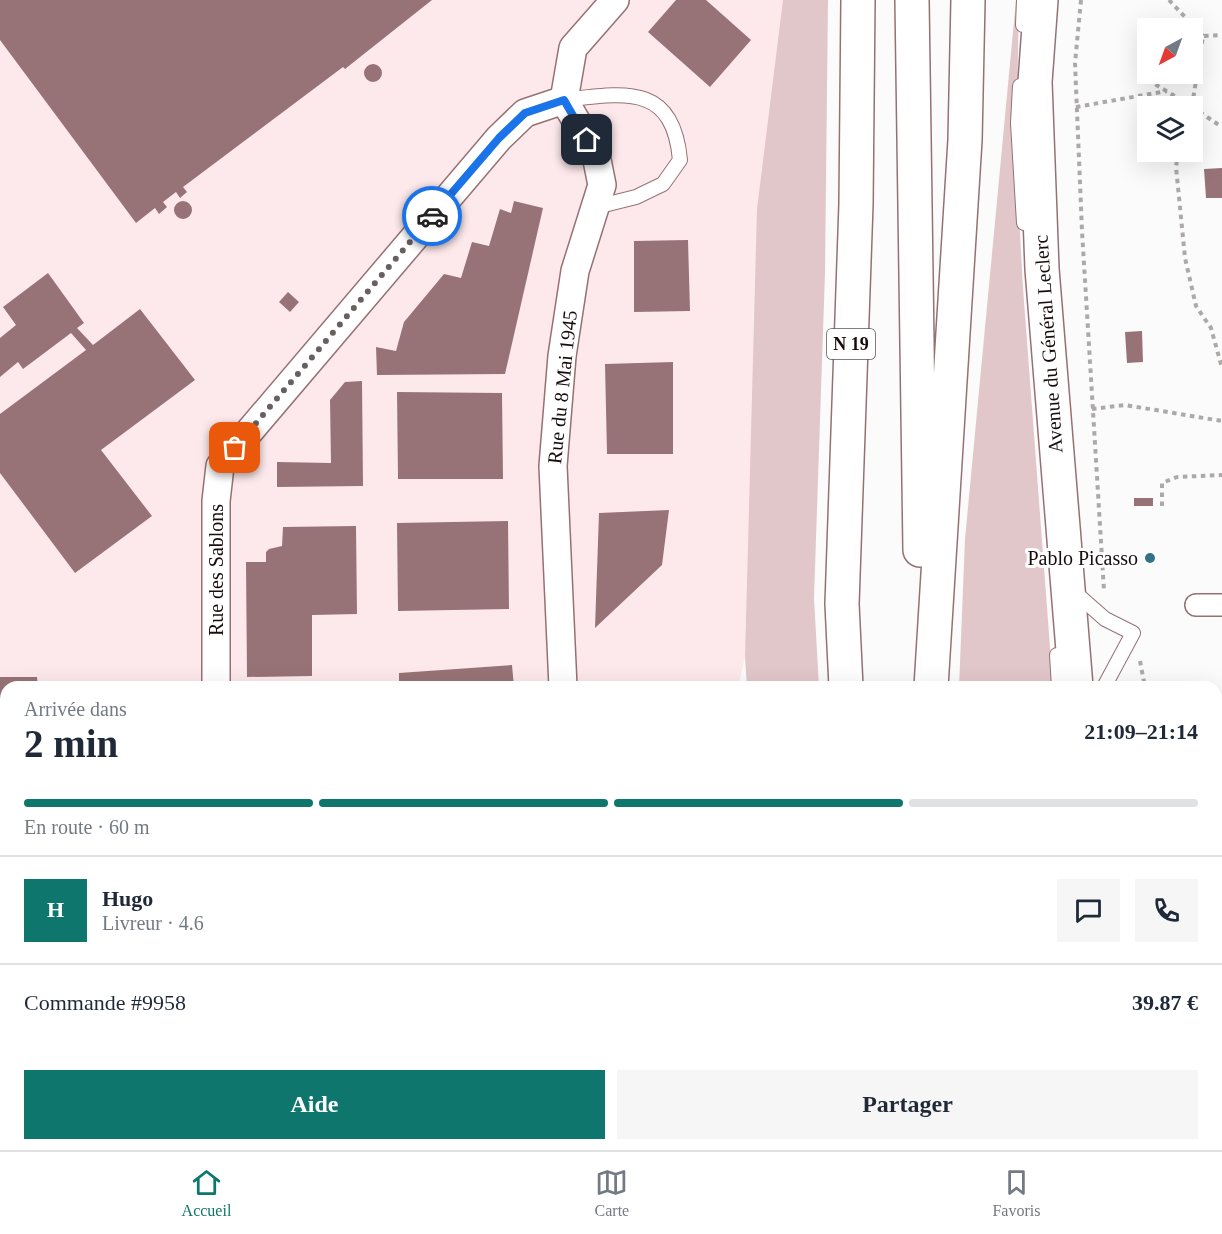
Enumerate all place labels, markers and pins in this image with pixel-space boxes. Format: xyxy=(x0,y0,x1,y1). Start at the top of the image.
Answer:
pin xyxy=(561,114,612,165)
pin xyxy=(209,422,260,473)
place label: Pablo Picasso xyxy=(1027,547,1138,569)
marker: Pablo Picasso xyxy=(1143,551,1157,565)

